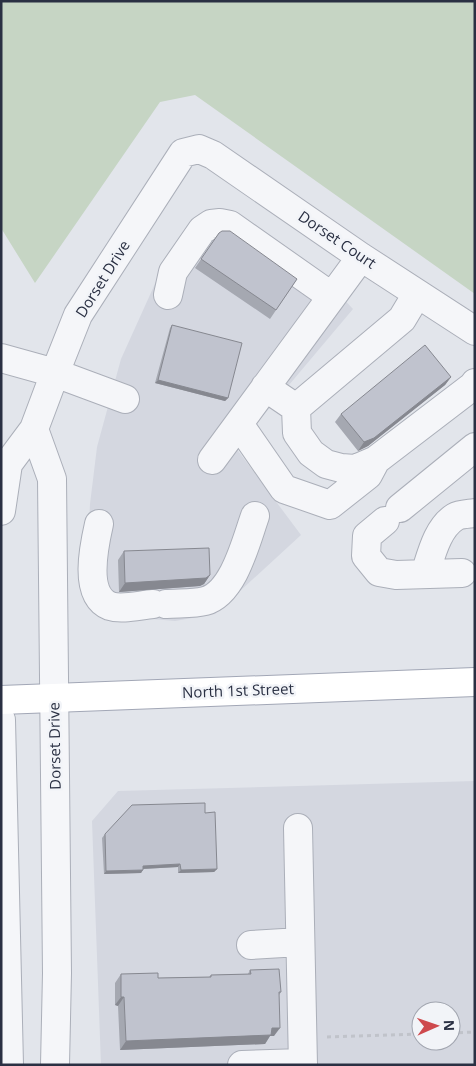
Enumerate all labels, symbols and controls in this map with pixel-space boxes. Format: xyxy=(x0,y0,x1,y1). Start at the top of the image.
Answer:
street label: Dorset Court xyxy=(295,206,380,273)
street label: Dorset Drive xyxy=(70,236,134,321)
street label: North 1st Street xyxy=(182,678,294,702)
street label: Dorset Drive xyxy=(43,702,65,790)
north arrow xyxy=(411,1001,461,1051)
text: N xyxy=(440,1020,459,1032)

